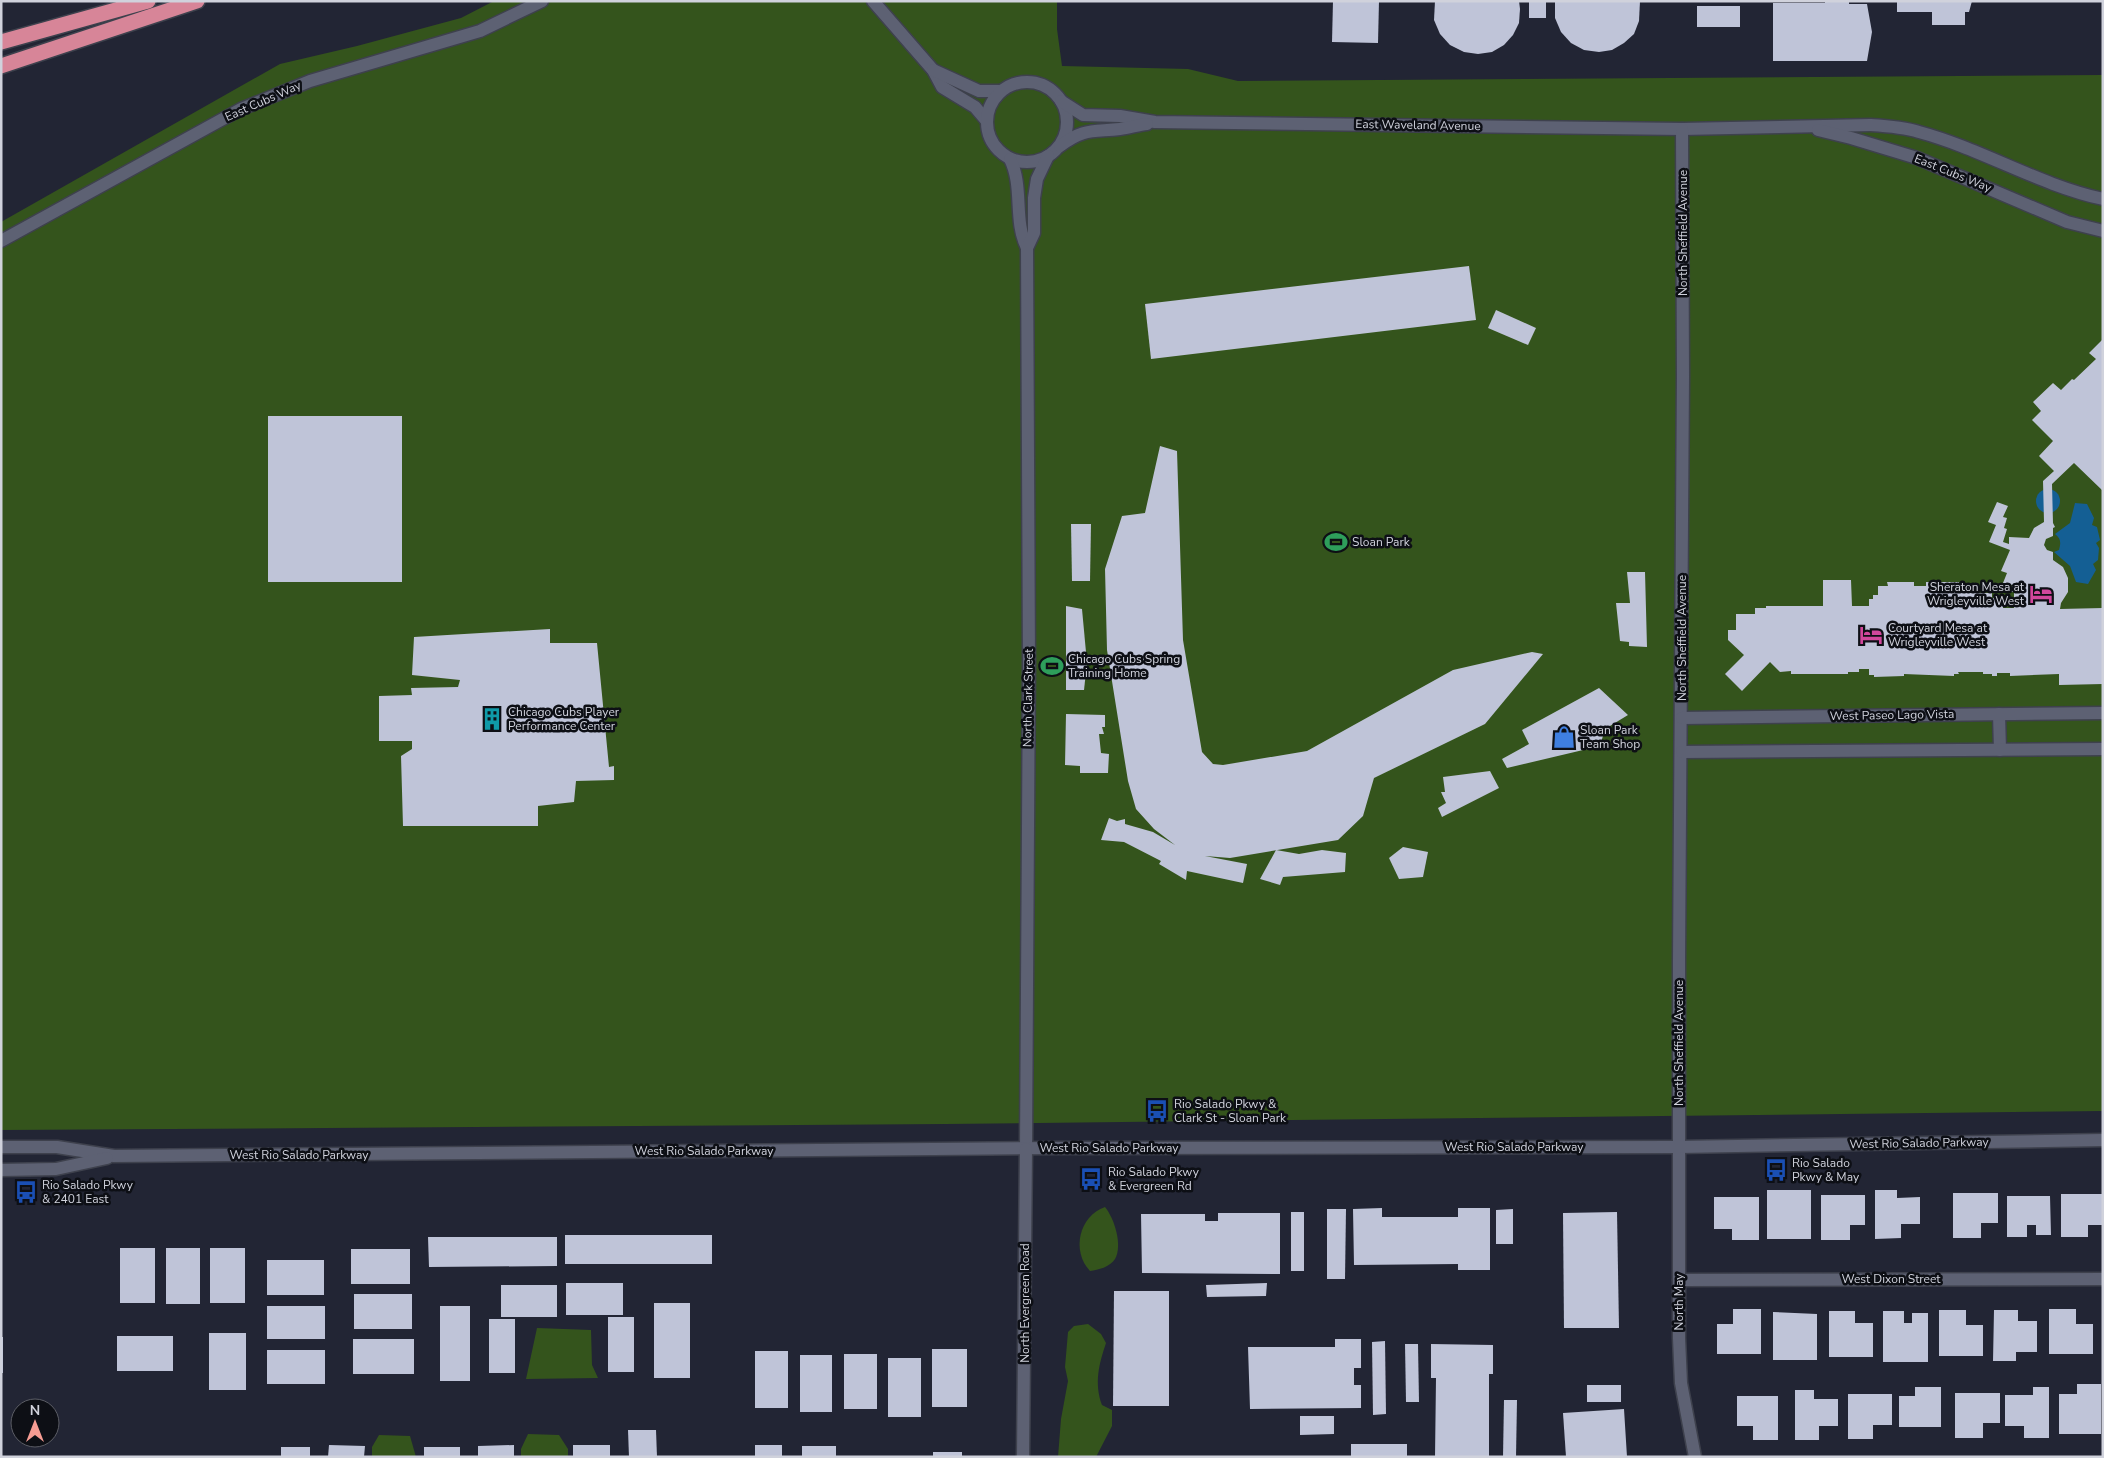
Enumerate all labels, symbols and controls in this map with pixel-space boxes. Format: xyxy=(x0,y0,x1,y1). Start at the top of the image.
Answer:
street label: East Cubs Way xyxy=(222,77,304,125)
street label: East Waveland Avenue xyxy=(1355,116,1481,134)
street label: East Cubs Way xyxy=(1912,150,1995,196)
street label: North Sheffield Avenue xyxy=(1675,170,1691,296)
sports icon: Sloan Park xyxy=(1323,529,1349,555)
place label: Sloan Park xyxy=(1352,534,1411,550)
street label: North Sheffield Avenue xyxy=(1674,575,1690,701)
place label: Sheraton Mesa at Wrigleyville West xyxy=(1927,579,2025,609)
hotel icon: Sheraton Mesa at Wrigleyville West xyxy=(2028,581,2054,607)
place label: Courtyard Mesa at Wrigleyville West xyxy=(1888,620,1988,650)
hotel icon: Courtyard Mesa at Wrigleyville West xyxy=(1858,622,1884,648)
street label: North Clark Street xyxy=(1019,648,1037,747)
place label: Chicago Cubs Spring Training Home xyxy=(1068,651,1180,681)
sports icon: Chicago Cubs Spring Training Home xyxy=(1039,653,1065,679)
place label: Chicago Cubs Player Performance Center xyxy=(508,704,620,734)
building icon: Chicago Cubs Player Performance Center xyxy=(479,706,505,732)
street label: West Paseo Lago Vista xyxy=(1830,706,1954,724)
place label: Sloan Park Team Shop xyxy=(1580,722,1640,752)
shop icon: Sloan Park Team Shop xyxy=(1551,724,1577,750)
street label: North Sheffield Avenue xyxy=(1671,980,1687,1106)
place label: Rio Salado Pkwy & Clark St - Sloan Park xyxy=(1174,1096,1287,1126)
bus stop icon: Rio Salado Pkwy & Clark St - Sloan Park xyxy=(1144,1098,1170,1124)
street label: West Rio Salado Parkway xyxy=(1849,1134,1989,1152)
street label: West Rio Salado Parkway xyxy=(1444,1139,1584,1155)
street label: West Rio Salado Parkway xyxy=(1039,1140,1179,1156)
street label: West Rio Salado Parkway xyxy=(634,1143,774,1159)
street label: West Rio Salado Parkway xyxy=(229,1147,369,1163)
place label: Rio Salado Pkwy & May xyxy=(1792,1155,1860,1185)
bus stop icon: Rio Salado Pkwy & May xyxy=(1763,1157,1789,1183)
place label: Rio Salado Pkwy & Evergreen Rd xyxy=(1108,1164,1200,1194)
bus stop icon: Rio Salado Pkwy & Evergreen Rd xyxy=(1078,1166,1104,1192)
place label: Rio Salado Pkwy & 2401 East xyxy=(42,1177,134,1207)
bus stop icon: Rio Salado Pkwy & 2401 East xyxy=(13,1179,39,1205)
street label: North Evergreen Road xyxy=(1017,1243,1033,1363)
street label: West Dixon Street xyxy=(1841,1271,1941,1287)
street label: North May xyxy=(1671,1273,1687,1331)
north arrow xyxy=(10,1398,60,1448)
text: N xyxy=(30,1401,40,1420)

